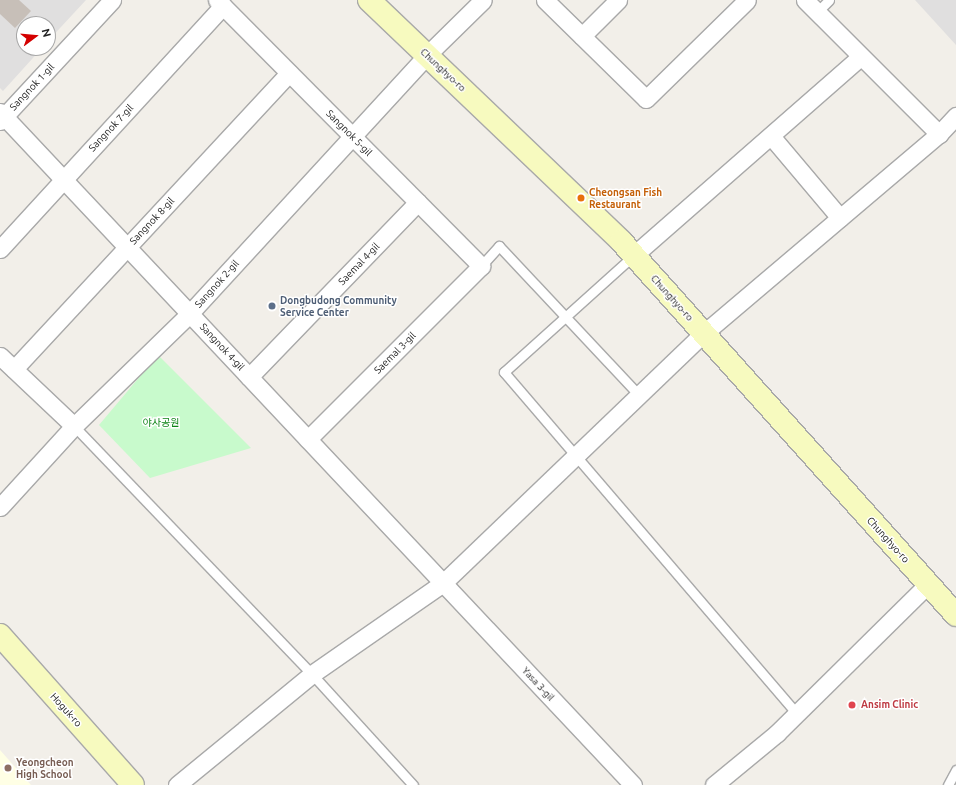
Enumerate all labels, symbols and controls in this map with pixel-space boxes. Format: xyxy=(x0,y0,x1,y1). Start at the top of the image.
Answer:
north arrow xyxy=(16,16,56,56)
text: N xyxy=(40,27,53,39)
street label: Chunghyo-ro xyxy=(418,46,468,94)
street label: Sangnok 1-gil xyxy=(7,61,57,113)
street label: Sangnok 7-gil xyxy=(86,102,136,154)
street label: Sangnok 5-gil xyxy=(324,108,374,158)
place label: Cheongsan Fish Restaurant xyxy=(589,186,662,210)
marker: Cheongsan Fish Restaurant xyxy=(576,193,586,203)
street label: Sangnok 8-gil xyxy=(127,195,177,247)
street label: Saemal 4-gil xyxy=(336,240,382,288)
street label: Sangnok 2-gil xyxy=(192,258,242,310)
street label: Chunghyo-ro xyxy=(648,273,696,323)
place label: Dongbudong Community Service Center xyxy=(280,294,397,318)
marker: Dongbudong Community Service Center xyxy=(267,301,277,311)
street label: Sangnok 4-gil xyxy=(197,321,247,373)
street label: Saemal 3-gil xyxy=(372,330,418,376)
park label: 야사공원 xyxy=(143,417,179,429)
street label: Chunghyo-ro xyxy=(864,515,912,565)
street label: Yasa 3-gil xyxy=(519,665,557,703)
street label: Hoguk-ro xyxy=(48,691,84,729)
marker: Ansim Clinic xyxy=(846,699,858,711)
place label: Ansim Clinic xyxy=(861,699,918,711)
place label: Yeongcheon High School xyxy=(16,756,74,780)
marker: Yeongcheon High School xyxy=(3,763,13,773)

